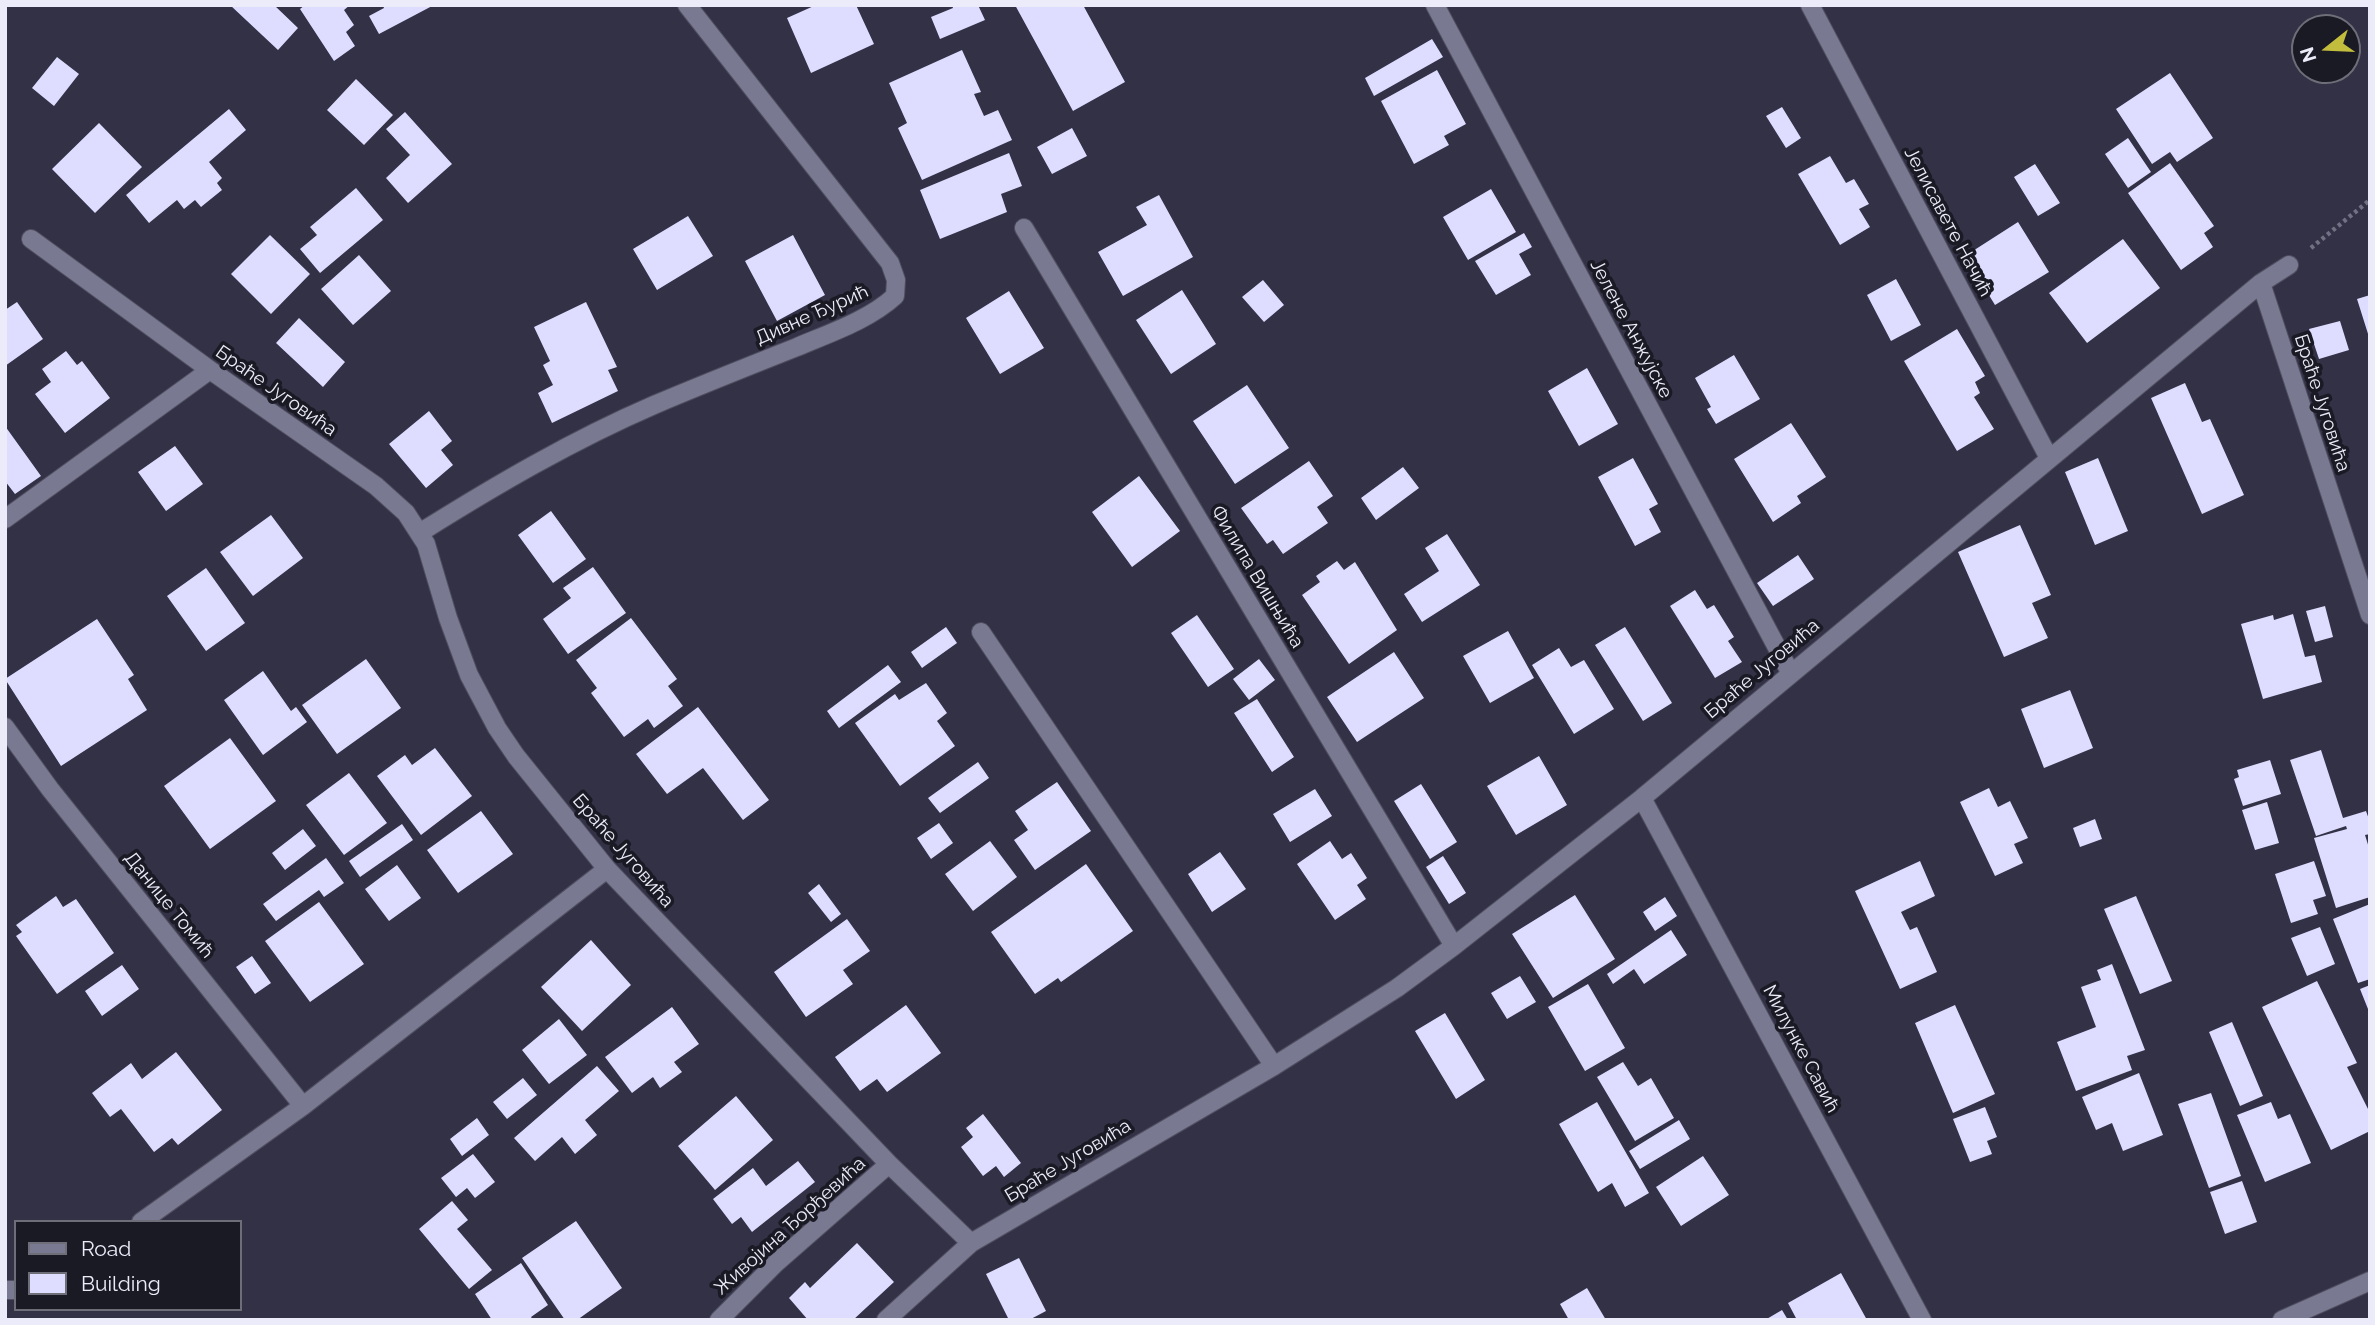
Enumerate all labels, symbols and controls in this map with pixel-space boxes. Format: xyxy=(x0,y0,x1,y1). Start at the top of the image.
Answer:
north arrow xyxy=(2291,14,2361,84)
text: N xyxy=(2295,45,2321,65)
street label: Јелисавете Начић xyxy=(1899,143,1997,301)
street label: Јелене Анжујске xyxy=(1585,256,1677,402)
street label: Дивне Ђурић xyxy=(752,280,872,350)
street label: Браће Југовића xyxy=(2289,332,2355,474)
street label: Браће Југовића xyxy=(211,341,341,441)
street label: Филипа Вишњића xyxy=(1206,502,1308,652)
street label: Браће Југовића xyxy=(1700,614,1824,724)
street label: Браће Југовића xyxy=(568,790,678,912)
street label: Данице Томић xyxy=(119,847,219,963)
street label: Милунке Савић xyxy=(1758,981,1844,1117)
street label: Браће Југовића xyxy=(1001,1114,1135,1208)
street label: Живојина Ђорђевића xyxy=(710,1152,870,1300)
legend xyxy=(14,1220,242,1311)
text: Road xyxy=(81,1236,131,1261)
text: Building xyxy=(81,1271,161,1296)

